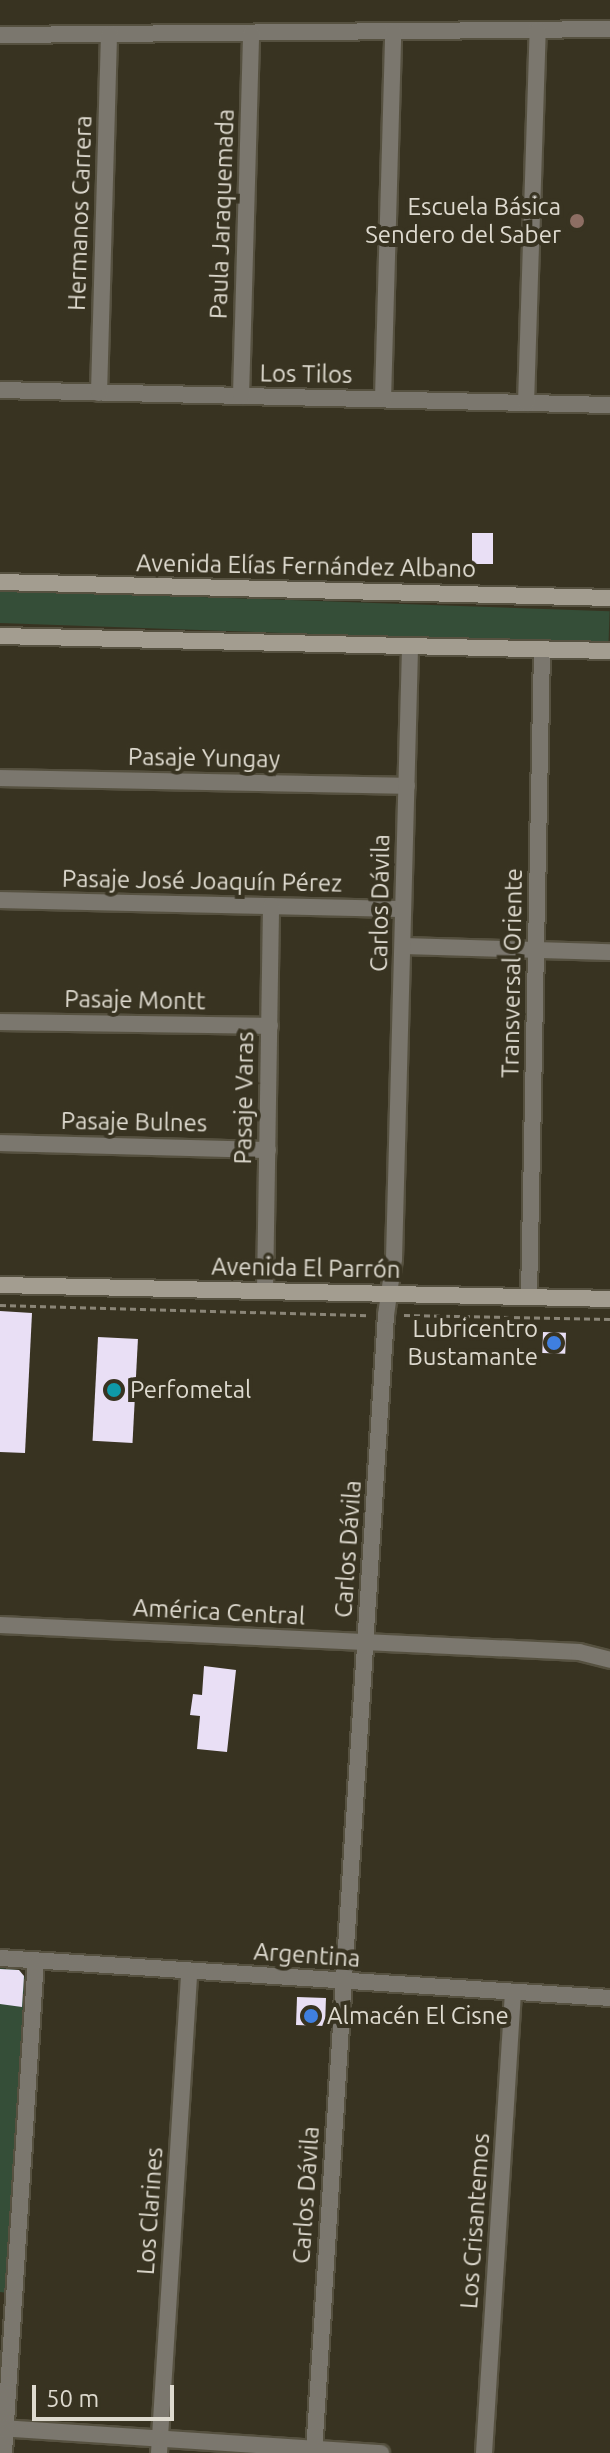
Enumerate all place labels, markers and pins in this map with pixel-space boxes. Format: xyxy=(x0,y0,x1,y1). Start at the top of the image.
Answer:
place label: Escuela Básica Sendero del Saber xyxy=(365,193,561,249)
marker: Escuela Básica Sendero del Saber xyxy=(568,212,586,230)
place label: Lubricentro Bustamante xyxy=(408,1315,538,1371)
marker: Lubricentro Bustamante xyxy=(545,1334,563,1352)
place label: Perfometal xyxy=(130,1376,251,1404)
marker: Perfometal xyxy=(105,1381,123,1399)
place label: Almacén El Cisne xyxy=(327,2002,509,2030)
marker: Almacén El Cisne xyxy=(302,2007,320,2025)

